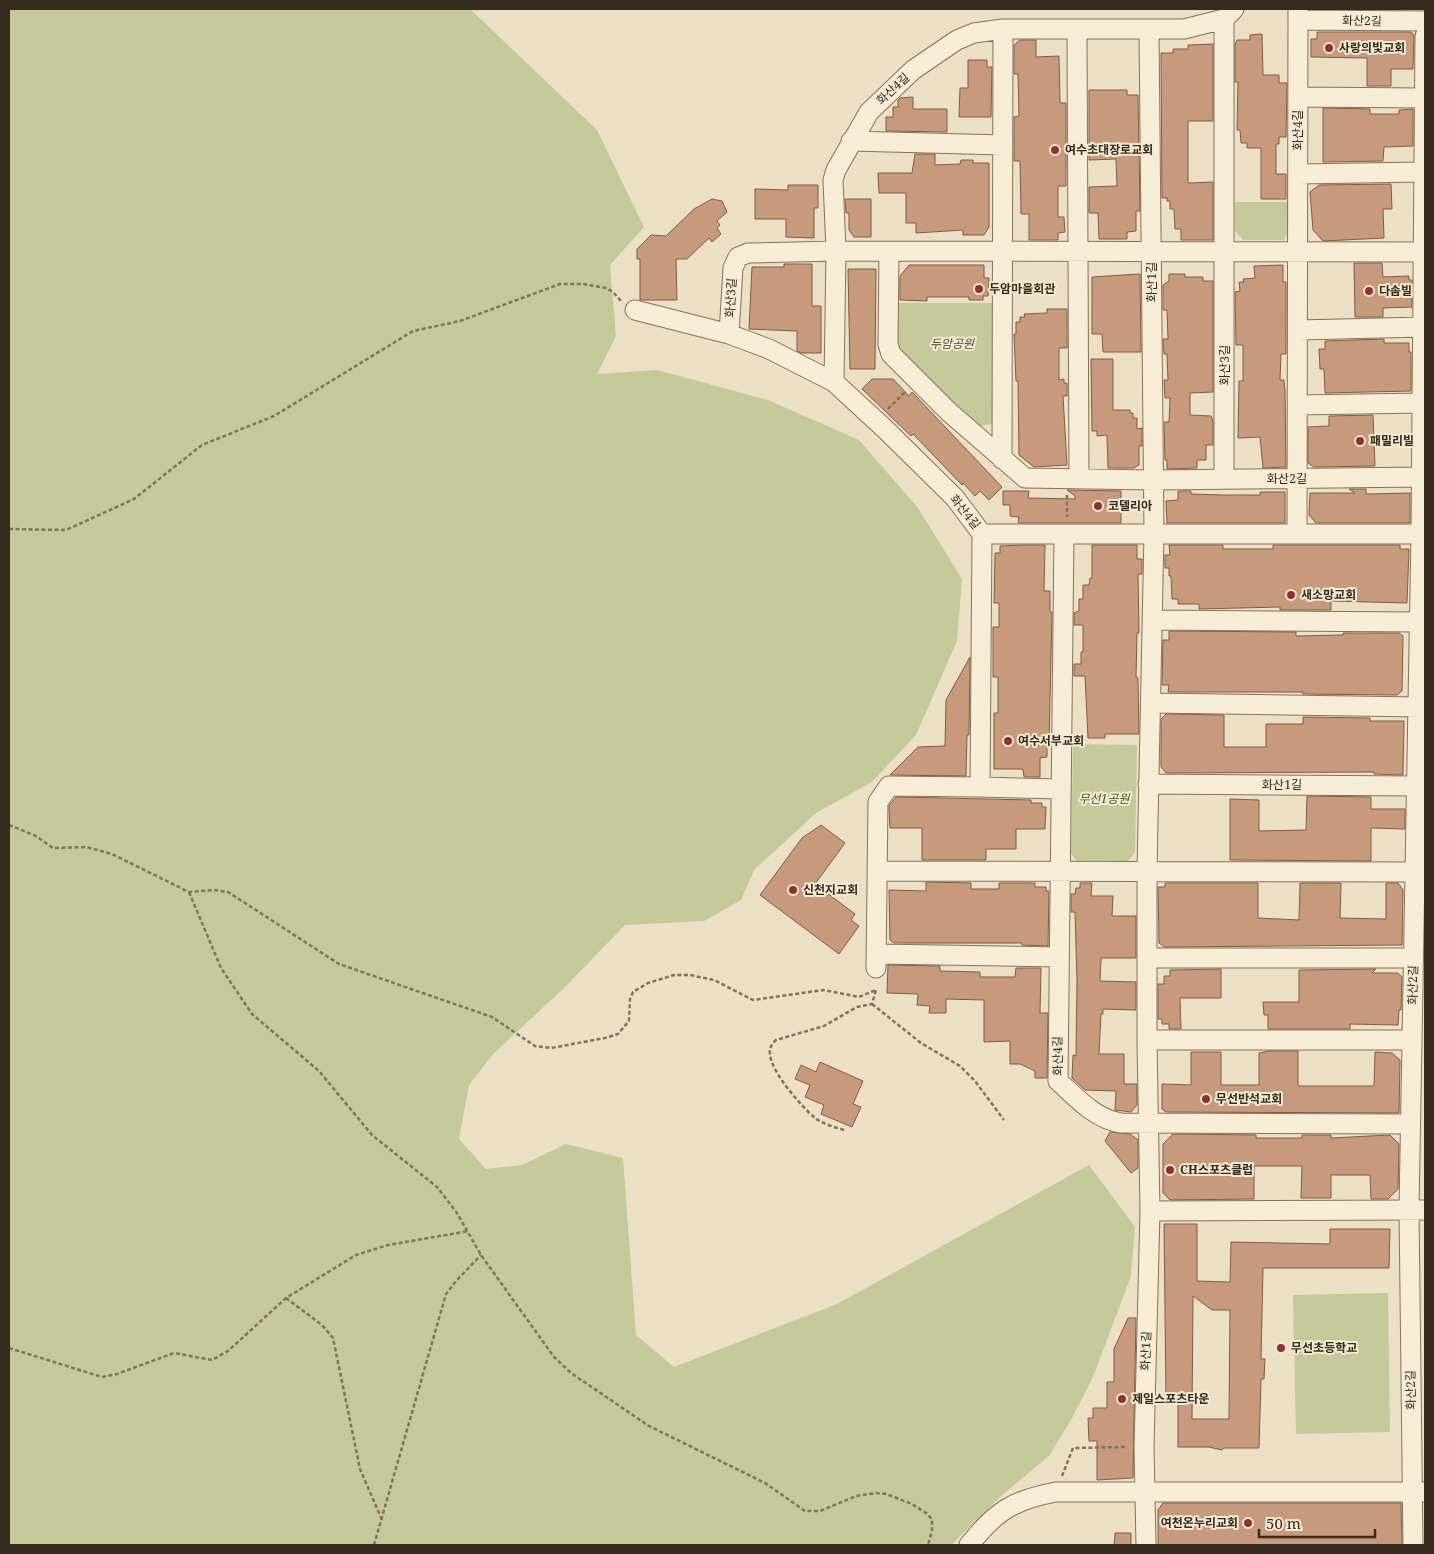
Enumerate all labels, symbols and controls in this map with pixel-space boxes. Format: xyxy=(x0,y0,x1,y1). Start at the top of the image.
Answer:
street label: 화산2길 xyxy=(1342,12,1382,29)
place label: 사랑의빛교회 xyxy=(1339,39,1405,56)
marker: 사랑의빛교회 xyxy=(1323,42,1335,54)
street label: 화산4길 xyxy=(872,69,913,108)
street label: 화산4길 xyxy=(1289,110,1306,150)
place label: 여수초대장로교회 xyxy=(1065,141,1153,158)
marker: 여수초대장로교회 xyxy=(1049,144,1061,156)
street label: 화산1길 xyxy=(1143,262,1160,302)
street label: 화산3길 xyxy=(721,278,740,318)
place label: 두암마을회관 xyxy=(989,280,1055,297)
place label: 다솜빌 xyxy=(1379,282,1412,299)
marker: 두암마을회관 xyxy=(973,283,985,295)
marker: 다솜빌 xyxy=(1363,285,1375,297)
park label: 두암공원 xyxy=(930,335,975,352)
street label: 화산3길 xyxy=(1216,345,1233,385)
place label: 패밀리빌 xyxy=(1370,432,1414,449)
marker: 패밀리빌 xyxy=(1354,435,1366,447)
street label: 화산2길 xyxy=(1267,470,1307,487)
street label: 화산4길 xyxy=(946,491,985,533)
place label: 코델리아 xyxy=(1108,497,1152,514)
marker: 코델리아 xyxy=(1092,500,1104,512)
place label: 새소망교회 xyxy=(1301,586,1356,603)
marker: 새소망교회 xyxy=(1285,589,1297,601)
place label: 여수서부교회 xyxy=(1018,732,1084,749)
marker: 여수서부교회 xyxy=(1002,735,1014,747)
street label: 화산1길 xyxy=(1262,776,1302,793)
park label: 무선1공원 xyxy=(1079,790,1130,807)
place label: 신천지교회 xyxy=(803,881,858,898)
marker: 신천지교회 xyxy=(787,884,799,896)
street label: 화산2길 xyxy=(1404,965,1421,1005)
street label: 화산4길 xyxy=(1049,1036,1066,1076)
place label: 무선반석교회 xyxy=(1216,1090,1282,1107)
marker: 무선반석교회 xyxy=(1200,1093,1212,1105)
place label: CH스포츠클럽 xyxy=(1180,1161,1253,1178)
marker: CH스포츠클럽 xyxy=(1164,1164,1176,1176)
street label: 화산1길 xyxy=(1136,1331,1155,1371)
place label: 무선초등학교 xyxy=(1291,1339,1357,1356)
marker: 무선초등학교 xyxy=(1275,1342,1287,1354)
street label: 화산2길 xyxy=(1402,1370,1419,1410)
place label: 제일스포츠타운 xyxy=(1132,1390,1209,1407)
marker: 제일스포츠타운 xyxy=(1116,1393,1128,1405)
scale bar xyxy=(1259,1506,1375,1538)
text: 50 m xyxy=(1266,1513,1301,1533)
place label: 여천온누리교회 xyxy=(1161,1514,1238,1531)
marker: 여천온누리교회 xyxy=(1242,1517,1254,1529)

